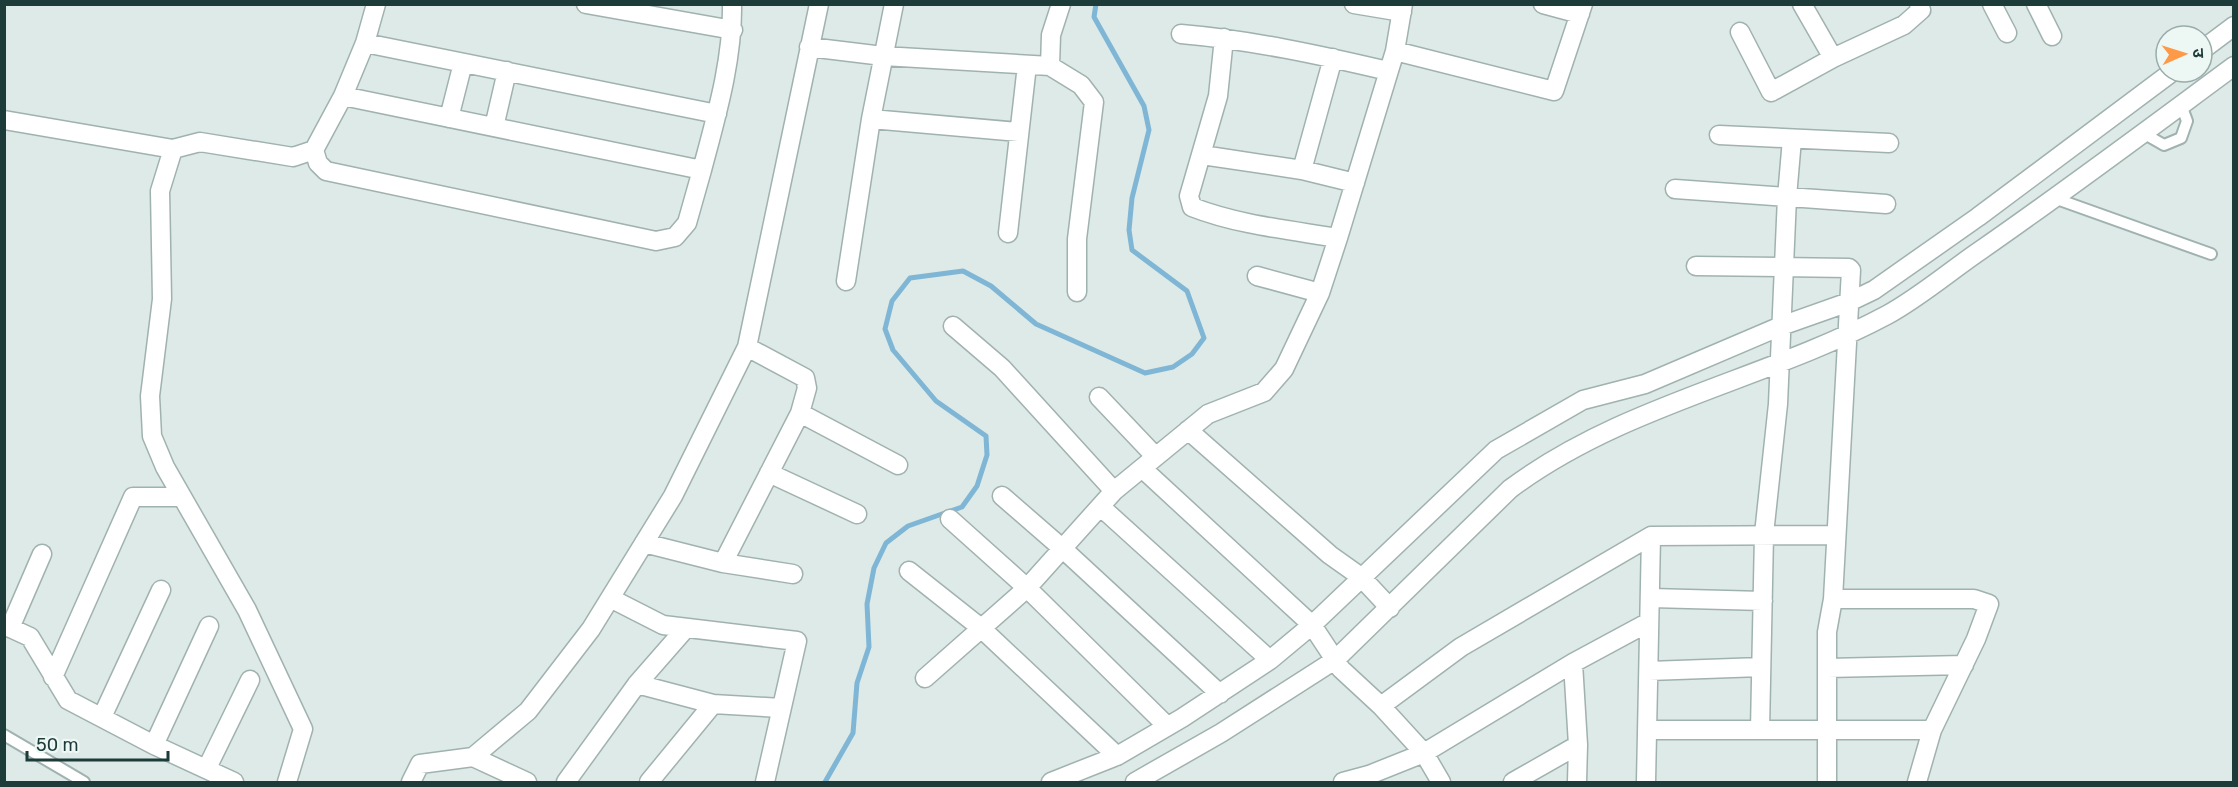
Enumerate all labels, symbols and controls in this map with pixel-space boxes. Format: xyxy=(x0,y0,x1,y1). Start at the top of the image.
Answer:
north arrow xyxy=(2154,24,2214,84)
text: उ xyxy=(2189,48,2208,59)
scale bar xyxy=(27,724,168,762)
text: 50 m xyxy=(36,734,79,756)

